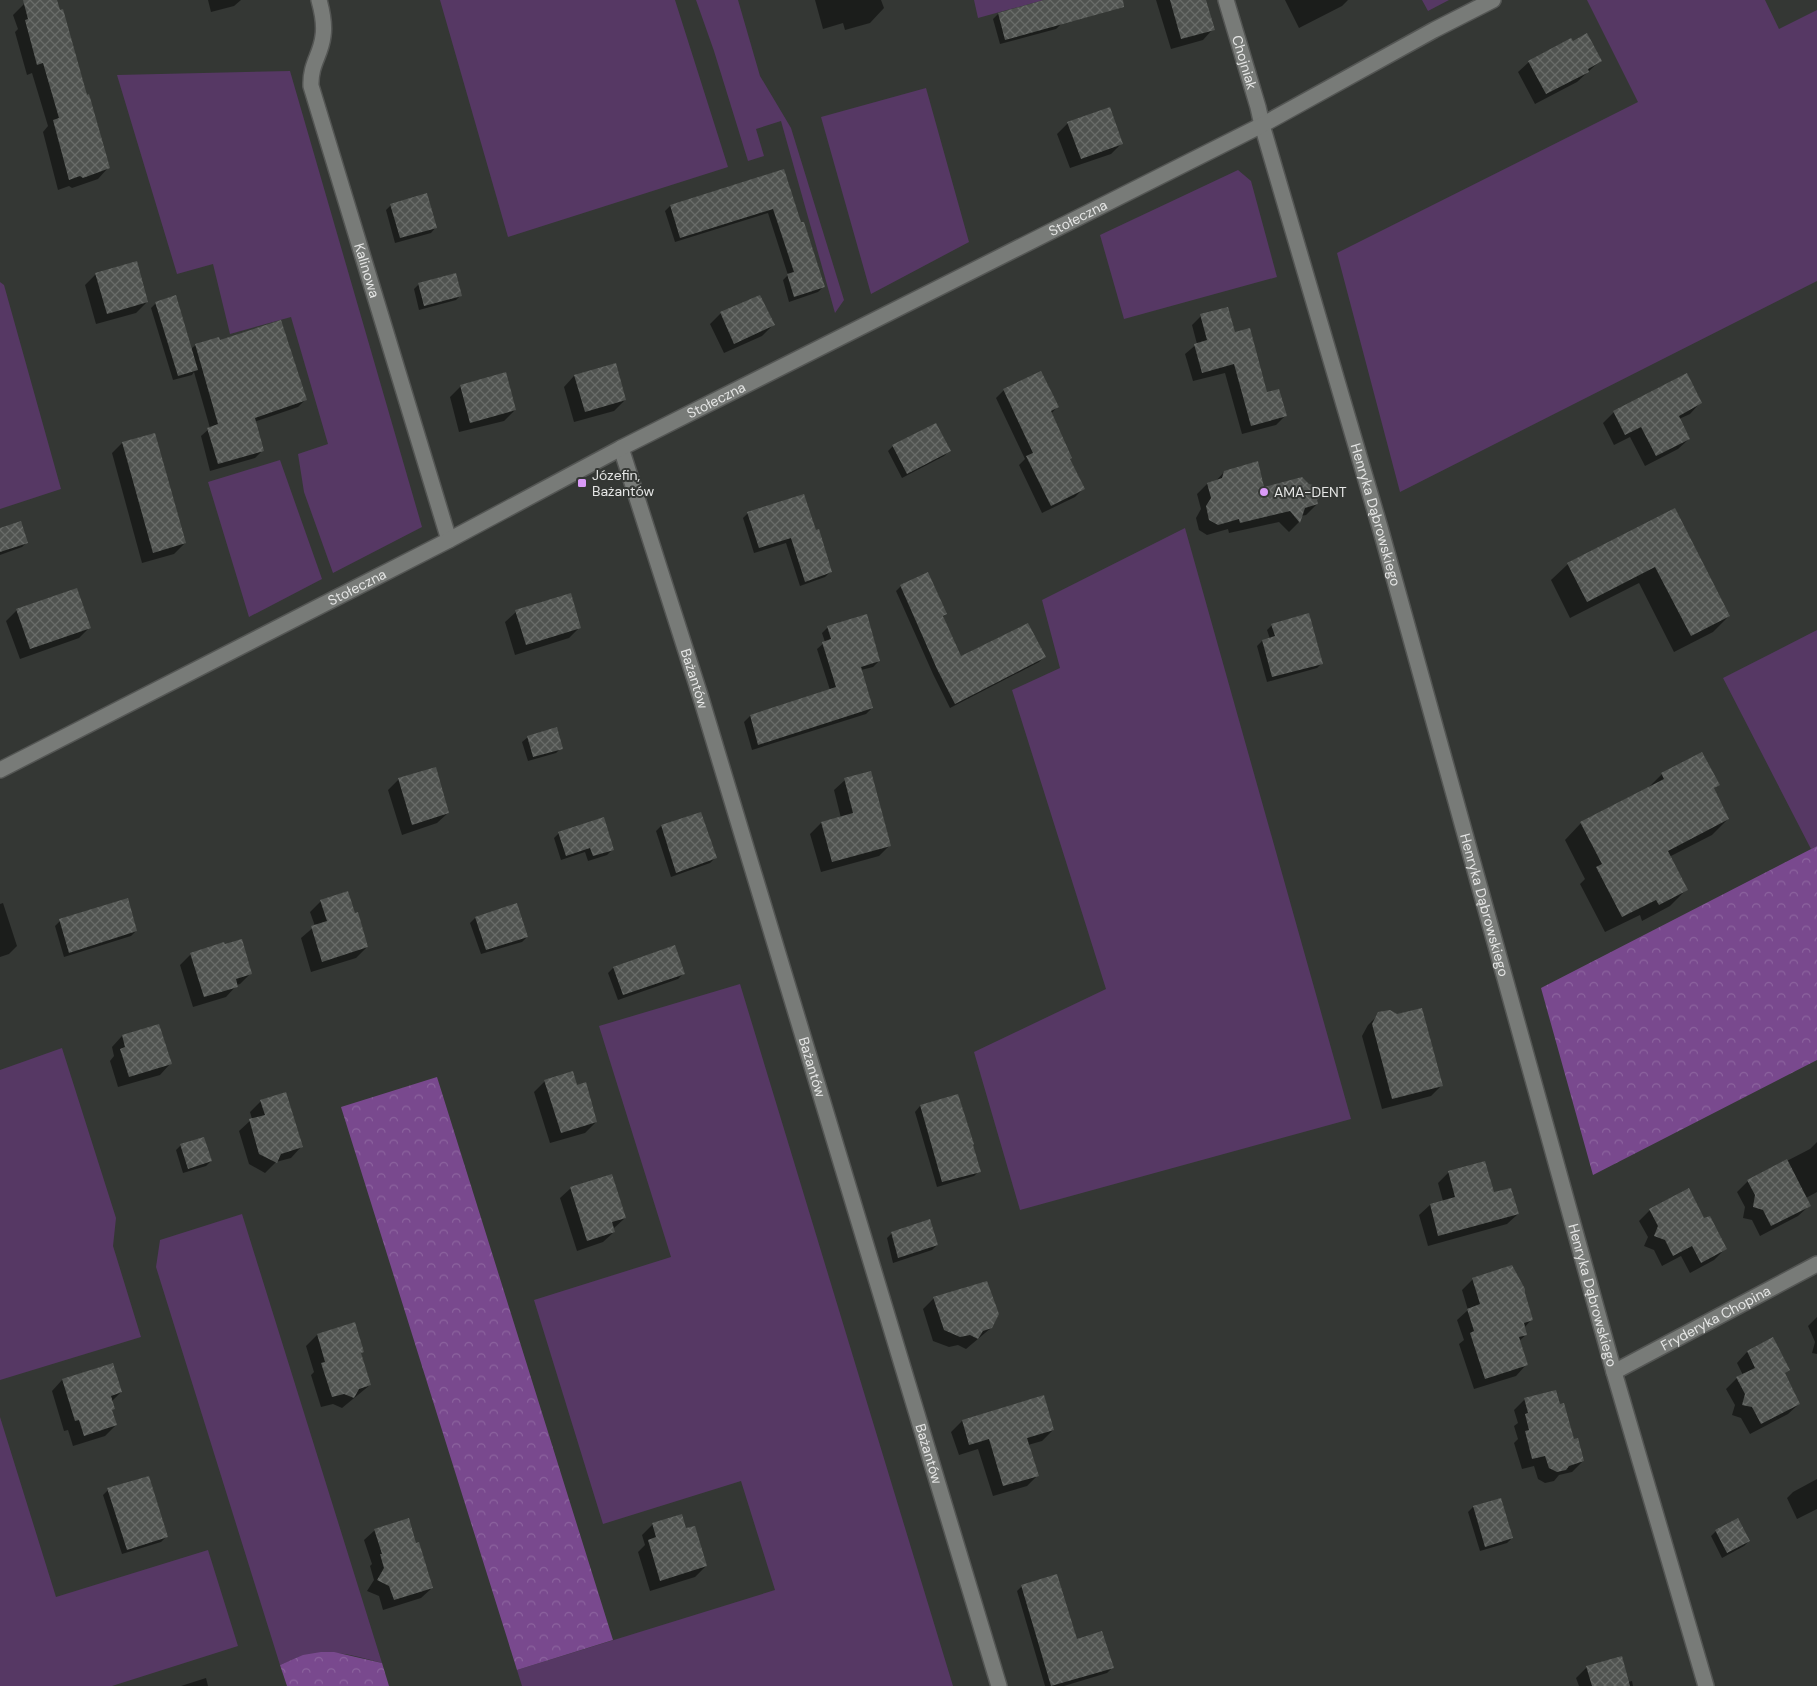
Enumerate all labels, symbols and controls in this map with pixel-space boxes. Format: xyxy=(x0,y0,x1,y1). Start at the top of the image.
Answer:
street label: Chojniak xyxy=(1228,33,1261,92)
street label: Stołeczna xyxy=(1045,196,1110,240)
street label: Kalinowa xyxy=(350,241,384,300)
street label: Stołeczna xyxy=(684,378,748,422)
street label: Henryka Dąbrowskiego xyxy=(1347,441,1405,588)
place label: Józefin, Bażantów xyxy=(592,466,654,500)
marker: Józefin, Bażantów xyxy=(576,477,588,489)
place label: AMA-DENT xyxy=(1274,483,1347,501)
marker: AMA-DENT xyxy=(1258,486,1270,498)
street label: Stołeczna xyxy=(325,565,389,610)
street label: Bażantów xyxy=(677,646,713,711)
street label: Henryka Dąbrowskiego xyxy=(1456,831,1513,978)
street label: Bażantów xyxy=(795,1035,830,1100)
street label: Henryka Dąbrowskiego xyxy=(1564,1222,1621,1369)
street label: Fryderyka Chopina xyxy=(1657,1281,1774,1355)
street label: Bażantów xyxy=(911,1422,947,1487)

